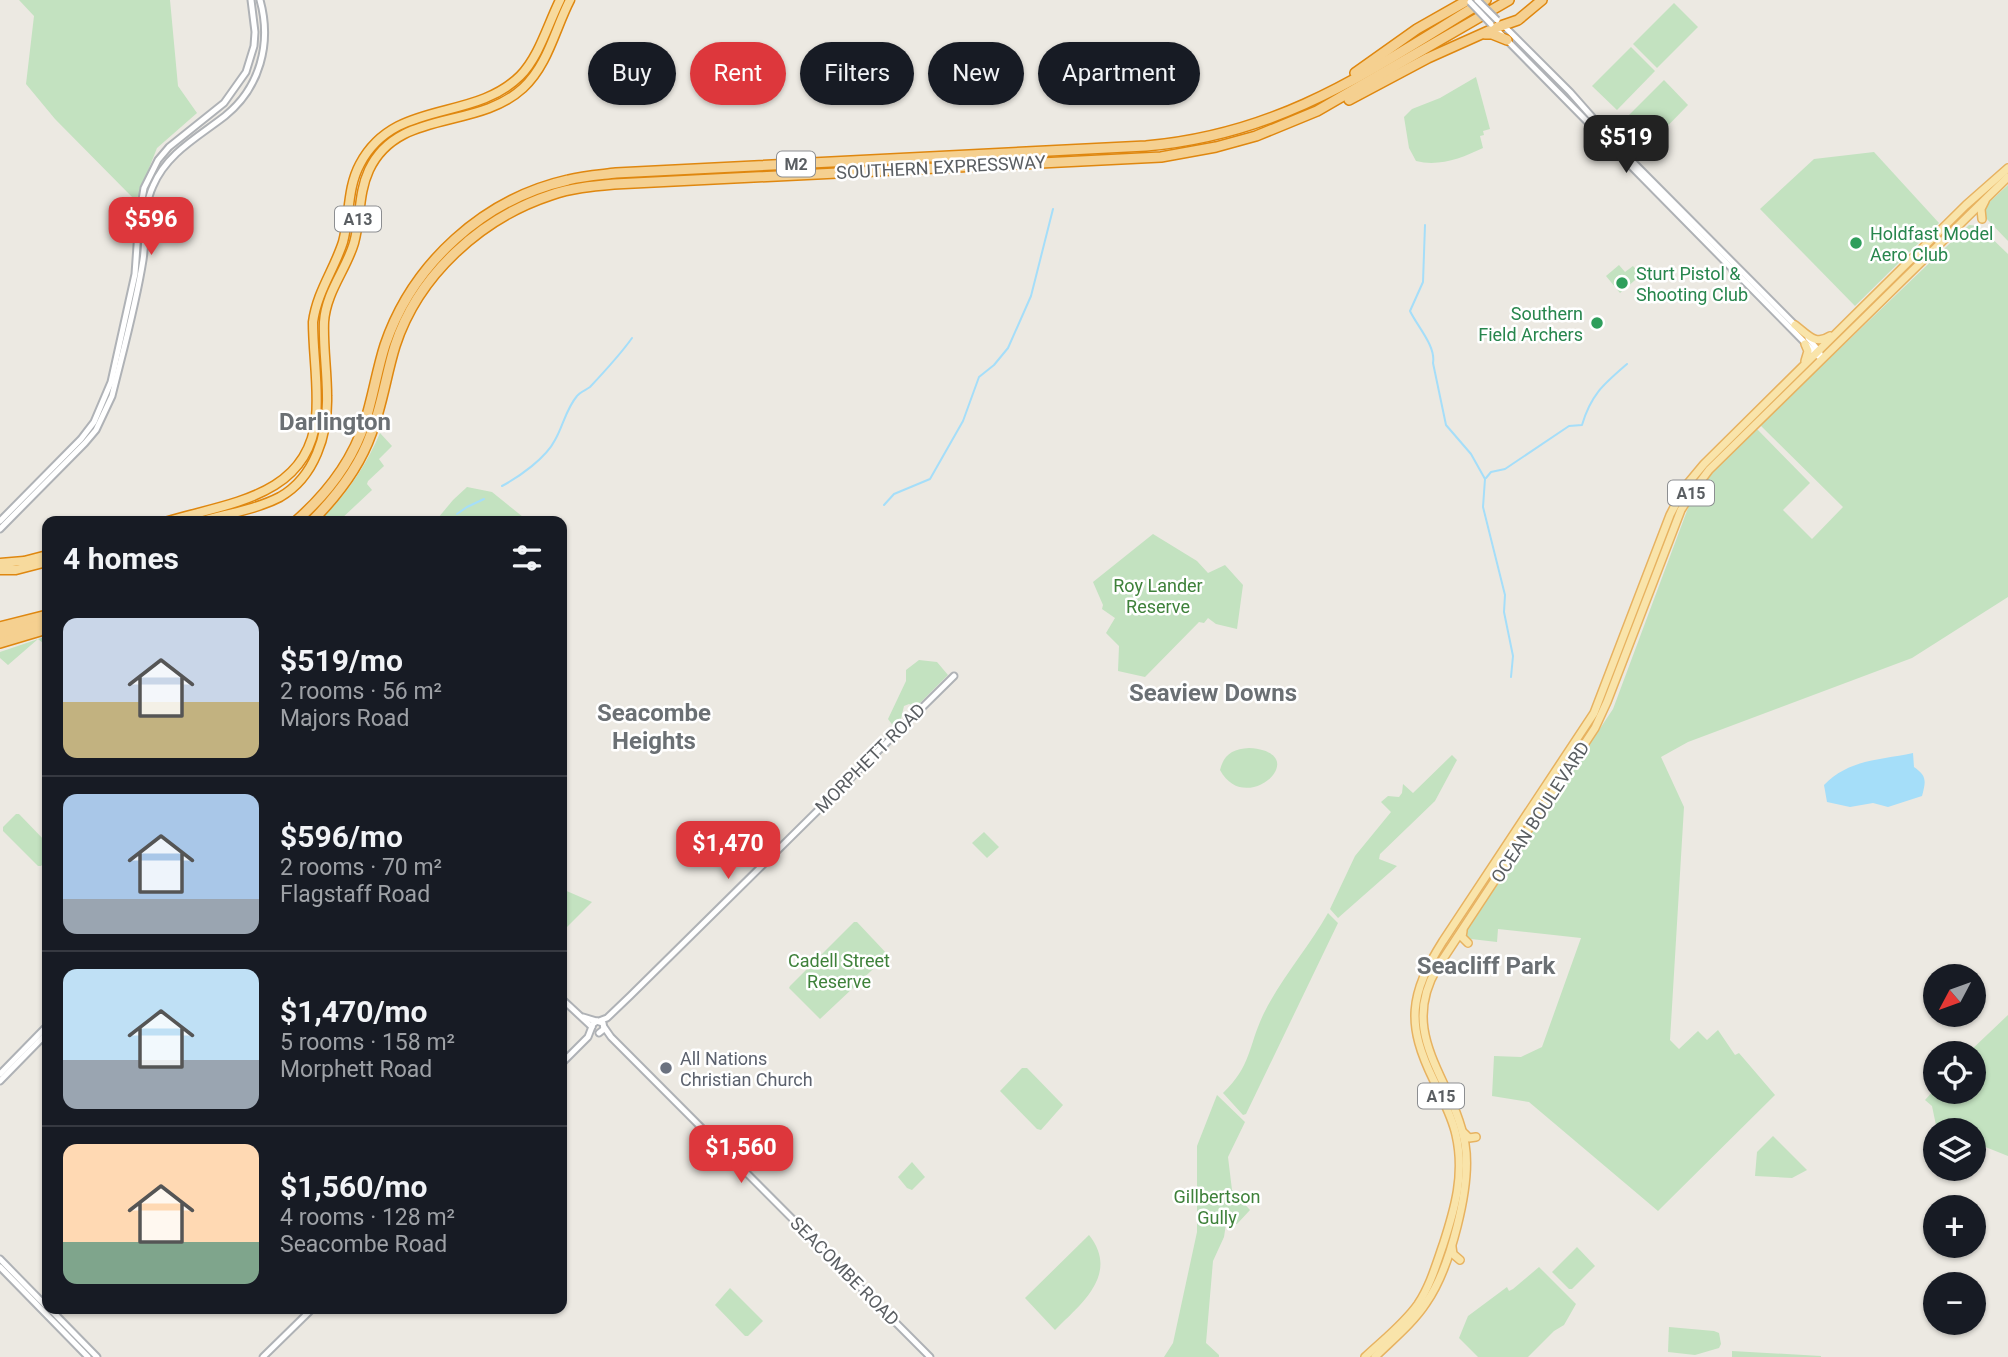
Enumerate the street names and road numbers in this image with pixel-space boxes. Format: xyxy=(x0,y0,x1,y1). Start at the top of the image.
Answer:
street label: SOUTHERN EXPRESSWAY xyxy=(836,151,1047,183)
road number: M2 xyxy=(777,152,815,176)
road number: A13 xyxy=(335,206,381,232)
road number: A15 xyxy=(1668,480,1714,506)
street label: MORPHETT ROAD xyxy=(811,699,929,817)
street label: OCEAN BOULEVARD xyxy=(1487,737,1593,887)
road number: A15 xyxy=(1418,1084,1464,1108)
street label: SEACOMBE ROAD xyxy=(786,1212,904,1330)

